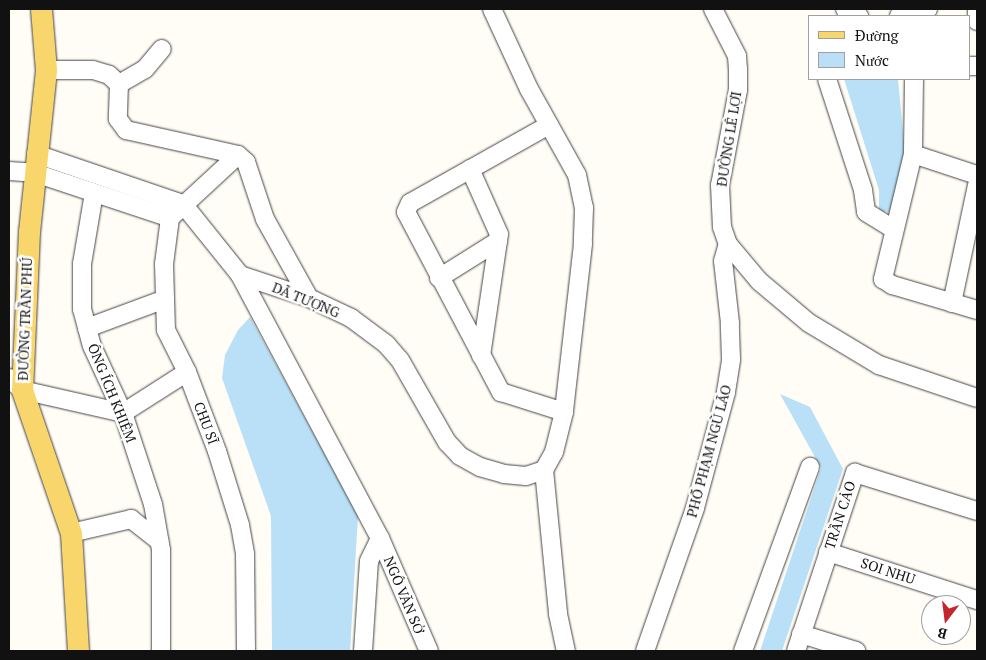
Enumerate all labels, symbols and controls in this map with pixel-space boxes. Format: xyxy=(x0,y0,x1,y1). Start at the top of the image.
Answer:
legend xyxy=(808,15,971,80)
text: Đường xyxy=(855,25,899,45)
text: Nước xyxy=(855,50,889,70)
street label: ĐƯỜNG LÊ LỢI xyxy=(713,90,745,188)
street label: ĐƯỜNG TRẦN PHÚ xyxy=(14,257,36,381)
street label: DÃ TƯỢNG xyxy=(270,279,342,321)
street label: ÔNG ÍCH KHIÊM xyxy=(84,341,140,445)
street label: PHỐ PHẠM NGŨ LÃO xyxy=(683,383,735,519)
street label: CHU SĨ xyxy=(190,399,222,447)
street label: TRẦN CẢO xyxy=(821,479,859,551)
street label: NGÔ VĂN SỞ xyxy=(380,554,428,636)
street label: SOI NHU xyxy=(859,554,917,588)
north arrow xyxy=(921,595,971,645)
text: B xyxy=(935,624,949,644)

